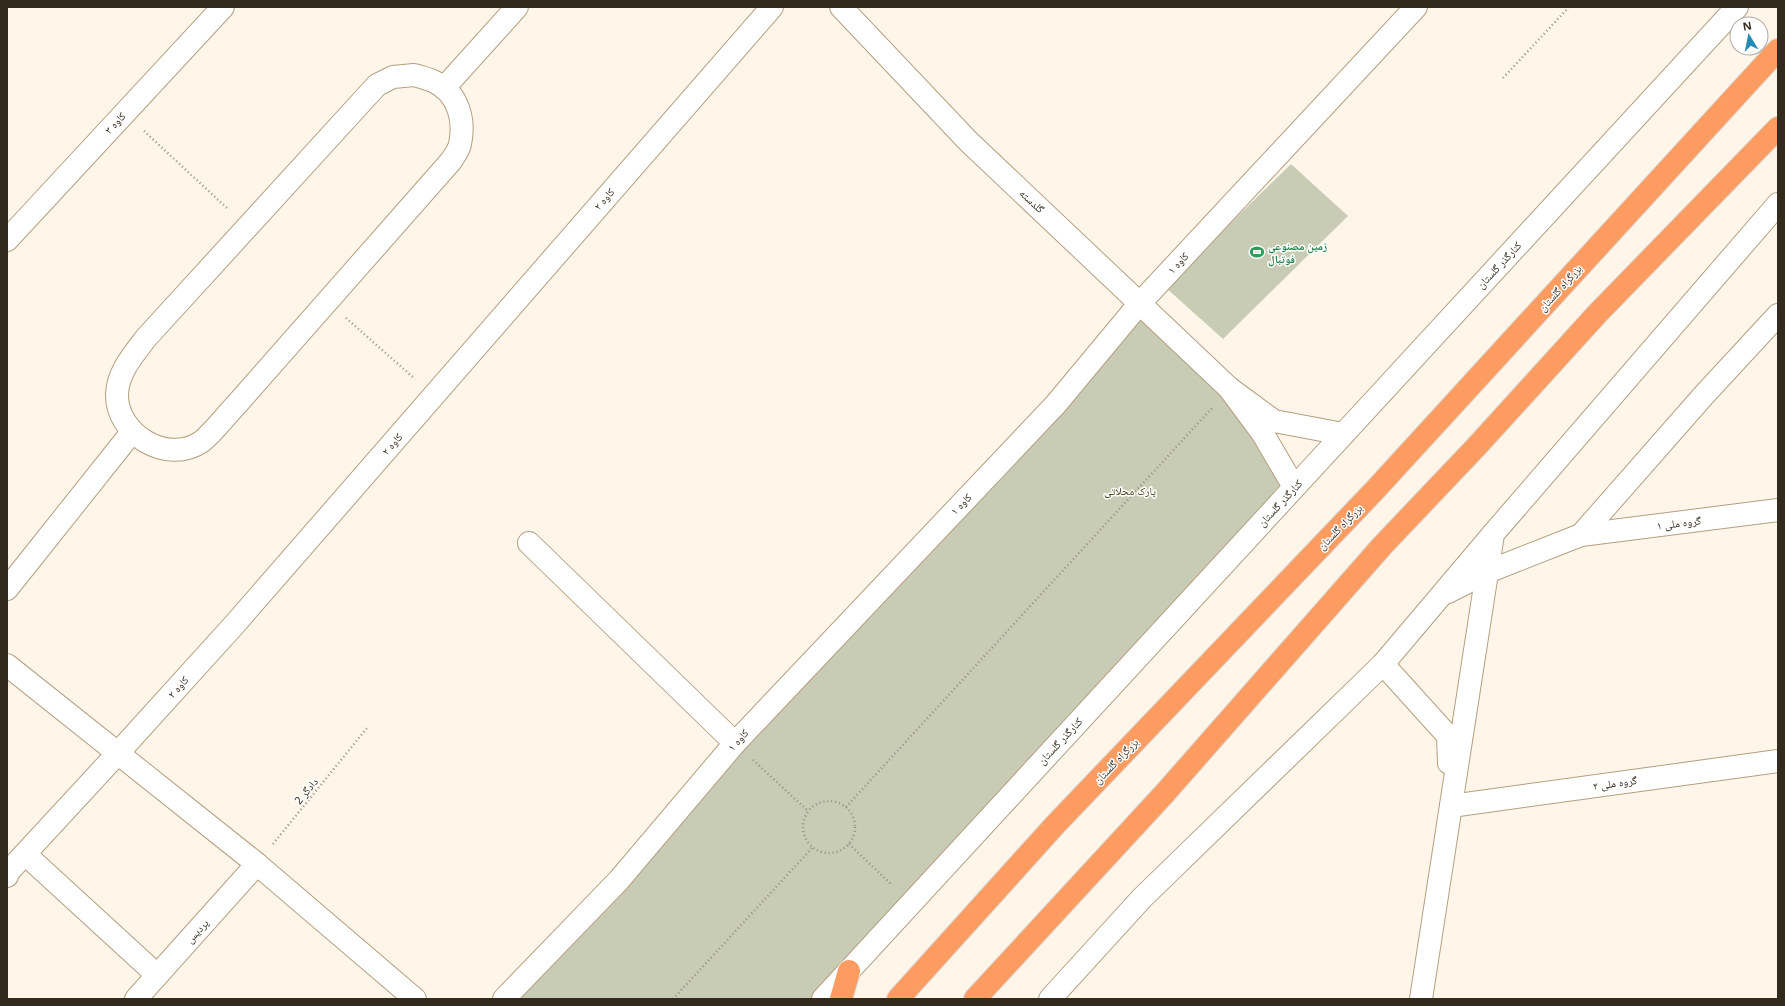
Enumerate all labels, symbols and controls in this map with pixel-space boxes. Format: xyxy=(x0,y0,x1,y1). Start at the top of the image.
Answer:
north arrow xyxy=(1729,16,1769,56)
text: N xyxy=(1741,17,1753,34)
street label: کاوه ۳ xyxy=(101,108,129,137)
street label: کاوه ۲ xyxy=(590,184,618,213)
street label: گلدسته xyxy=(1017,185,1048,216)
street label: کنارگذر گلستان xyxy=(1473,237,1525,292)
place label: زمین مصنوعی فوتبال xyxy=(1268,238,1327,267)
sports icon: زمین مصنوعی فوتبال xyxy=(1249,244,1265,260)
street label: کاوه ۱ xyxy=(1164,248,1192,277)
street label: بزرگراه گلستان xyxy=(1535,261,1585,314)
street label: کاوه ۲ xyxy=(378,429,406,458)
street label: کنارگذر گلستان xyxy=(1254,475,1306,530)
park label: پارک محلاتی xyxy=(1104,483,1156,498)
street label: کاوه ۱ xyxy=(947,489,975,518)
street label: بزرگراه گلستان xyxy=(1314,500,1365,553)
street label: گروه ملی ۱ xyxy=(1656,512,1702,533)
street label: کاوه ۲ xyxy=(164,672,192,701)
street label: کنارگذر گلستان xyxy=(1034,713,1086,768)
street label: کاوه ۱ xyxy=(724,725,752,754)
street label: بزرگراه گلستان xyxy=(1090,734,1141,787)
street label: گروه ملی ۲ xyxy=(1592,772,1638,793)
street label: دادگر 2 xyxy=(290,774,321,807)
street label: پردیس xyxy=(182,915,212,946)

